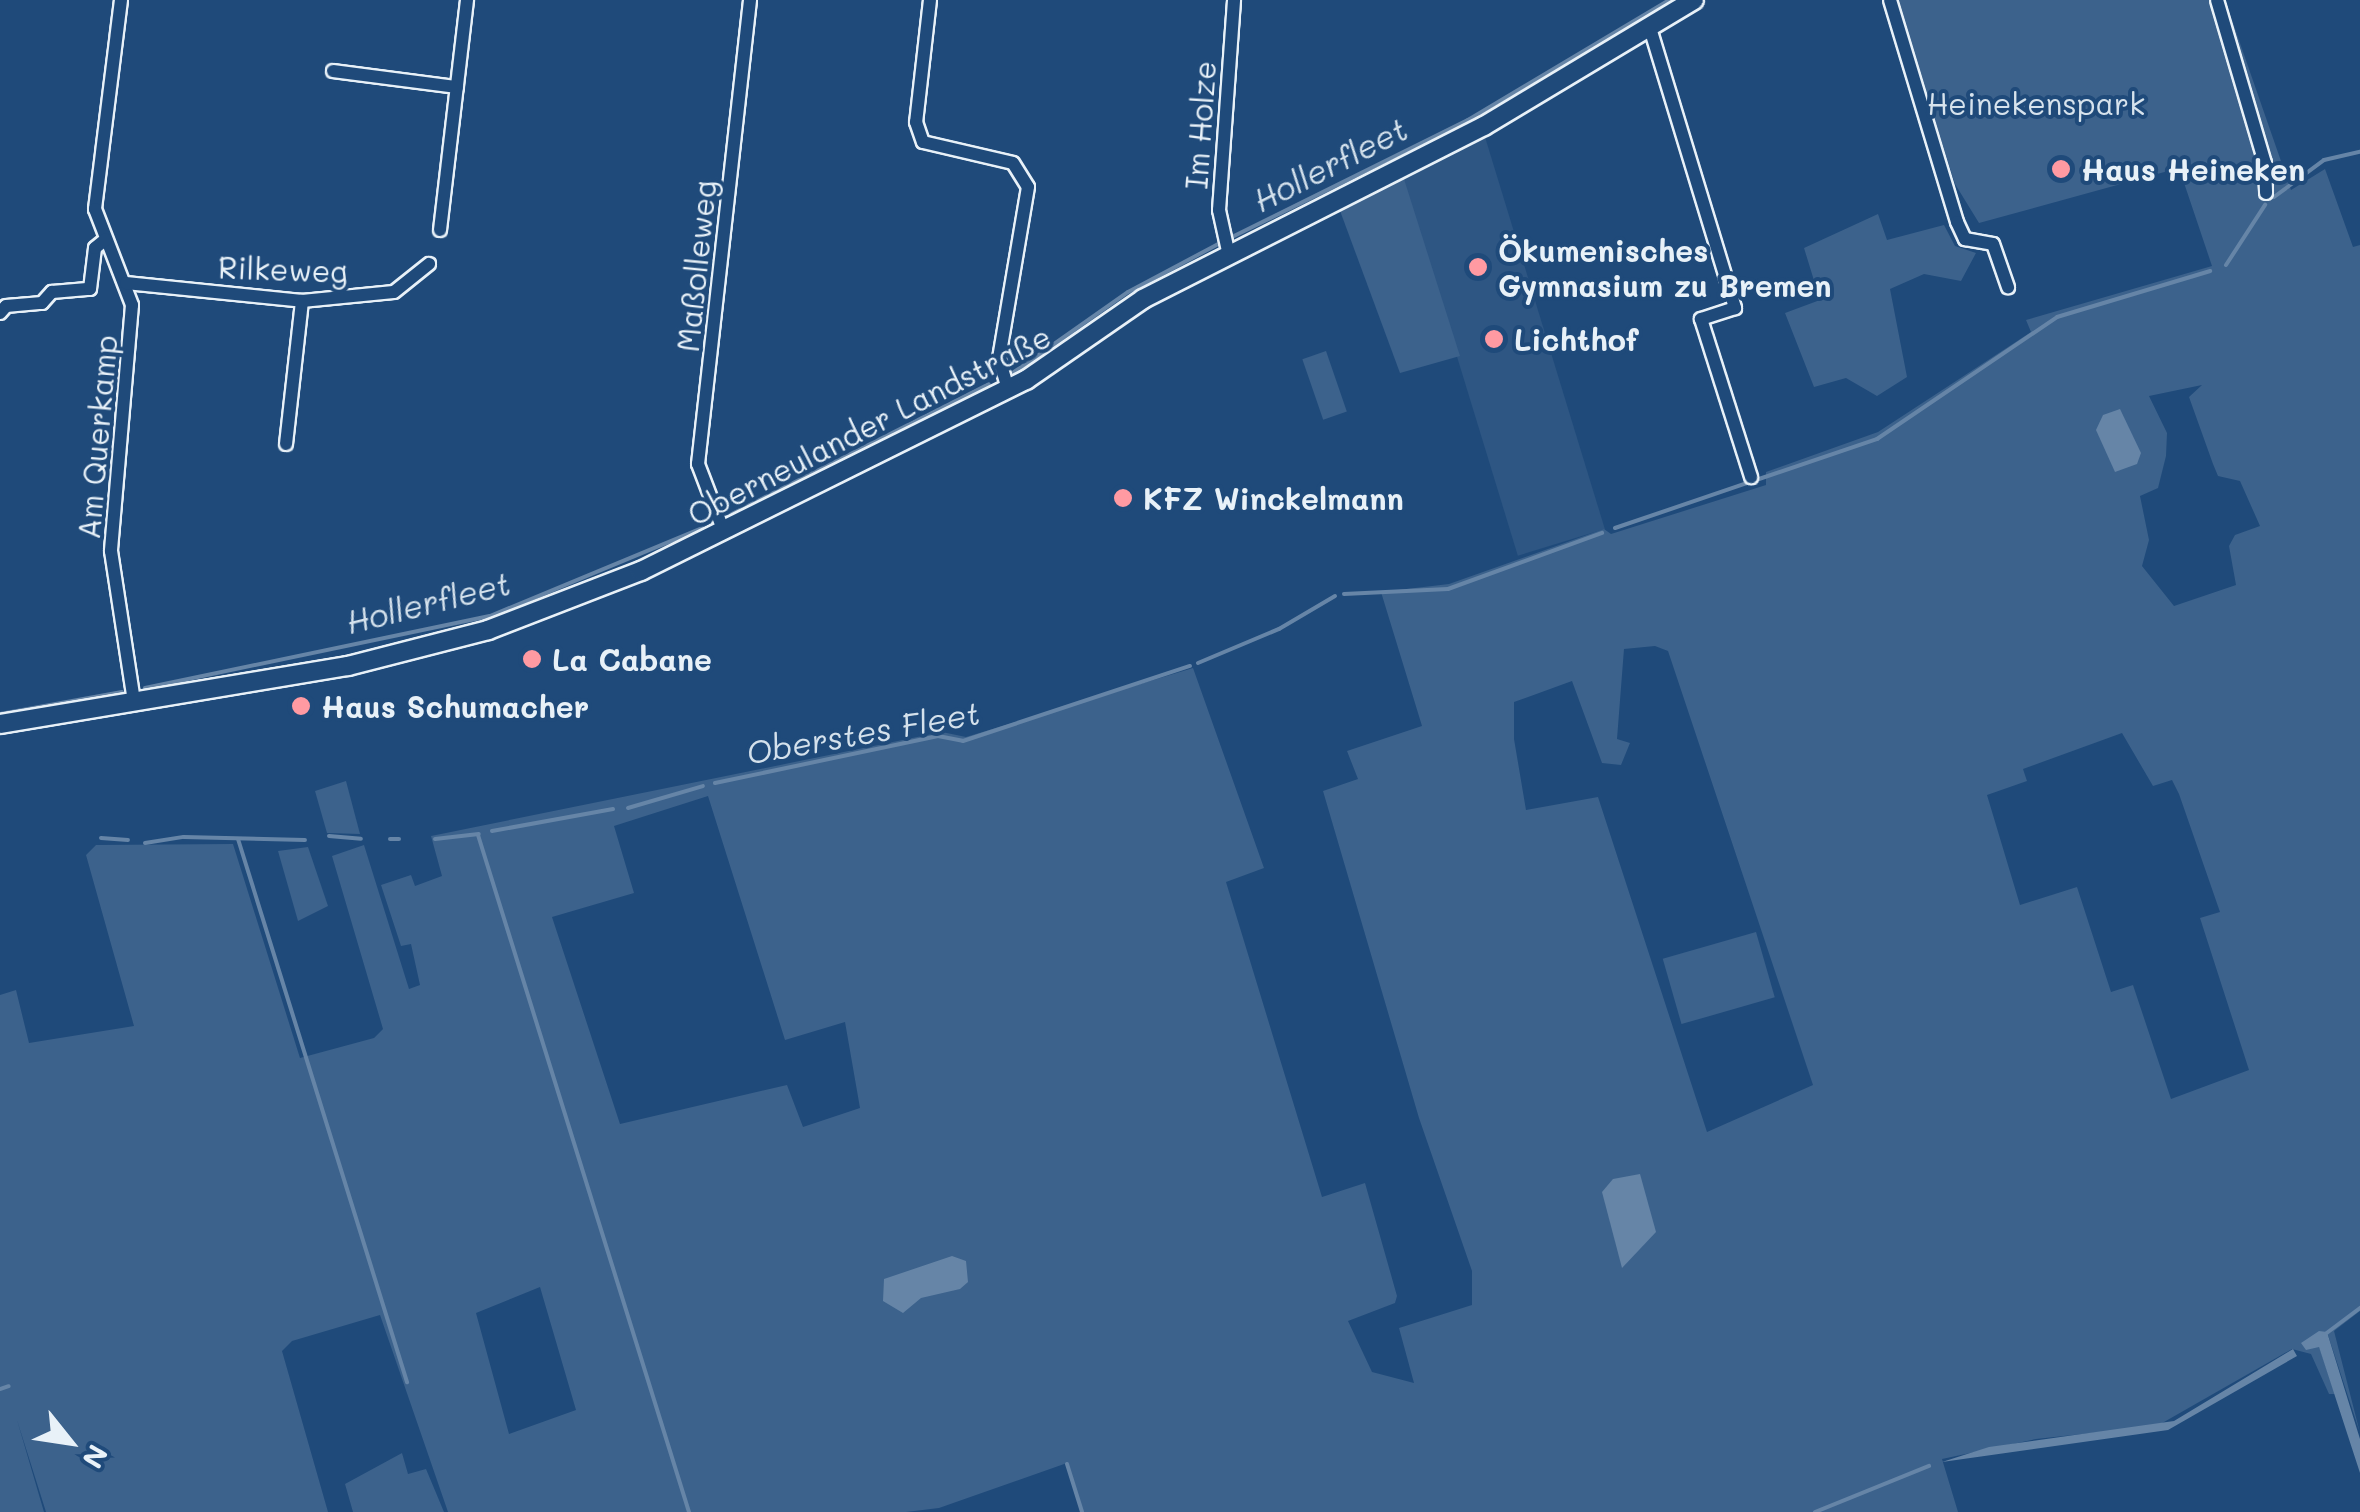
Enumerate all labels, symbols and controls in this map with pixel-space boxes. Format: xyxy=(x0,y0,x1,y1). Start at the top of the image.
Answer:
street label: Im Holze xyxy=(1178,60,1222,190)
park label: Heinekenspark xyxy=(1927,85,2145,121)
water label: Hollerfleet xyxy=(1246,109,1414,219)
place label: Haus Heineken xyxy=(2081,151,2305,187)
marker: Haus Heineken xyxy=(2050,158,2072,180)
street label: Maßolleweg xyxy=(669,178,723,354)
place label: Ökumenisches Gymnasium zu Bremen xyxy=(1498,232,1831,302)
street label: Rilkeweg xyxy=(218,249,348,289)
marker: Ökumenisches Gymnasium zu Bremen xyxy=(1467,256,1489,278)
street label: Oberneulander Landstraße xyxy=(682,318,1056,532)
place label: Lichthof xyxy=(1514,321,1639,357)
marker: Lichthof xyxy=(1483,328,1505,350)
street label: Am Querkamp xyxy=(70,333,124,541)
place label: KFZ Winckelmann xyxy=(1143,480,1404,516)
marker: KFZ Winckelmann xyxy=(1112,487,1134,509)
water label: Hollerfleet xyxy=(342,563,514,641)
place label: La Cabane xyxy=(552,641,712,677)
marker: La Cabane xyxy=(521,648,543,670)
place label: Haus Schumacher xyxy=(321,688,589,724)
water label: Oberstes Fleet xyxy=(743,693,983,771)
marker: Haus Schumacher xyxy=(290,695,312,717)
north arrow xyxy=(20,1392,120,1492)
text: N xyxy=(75,1439,117,1475)

